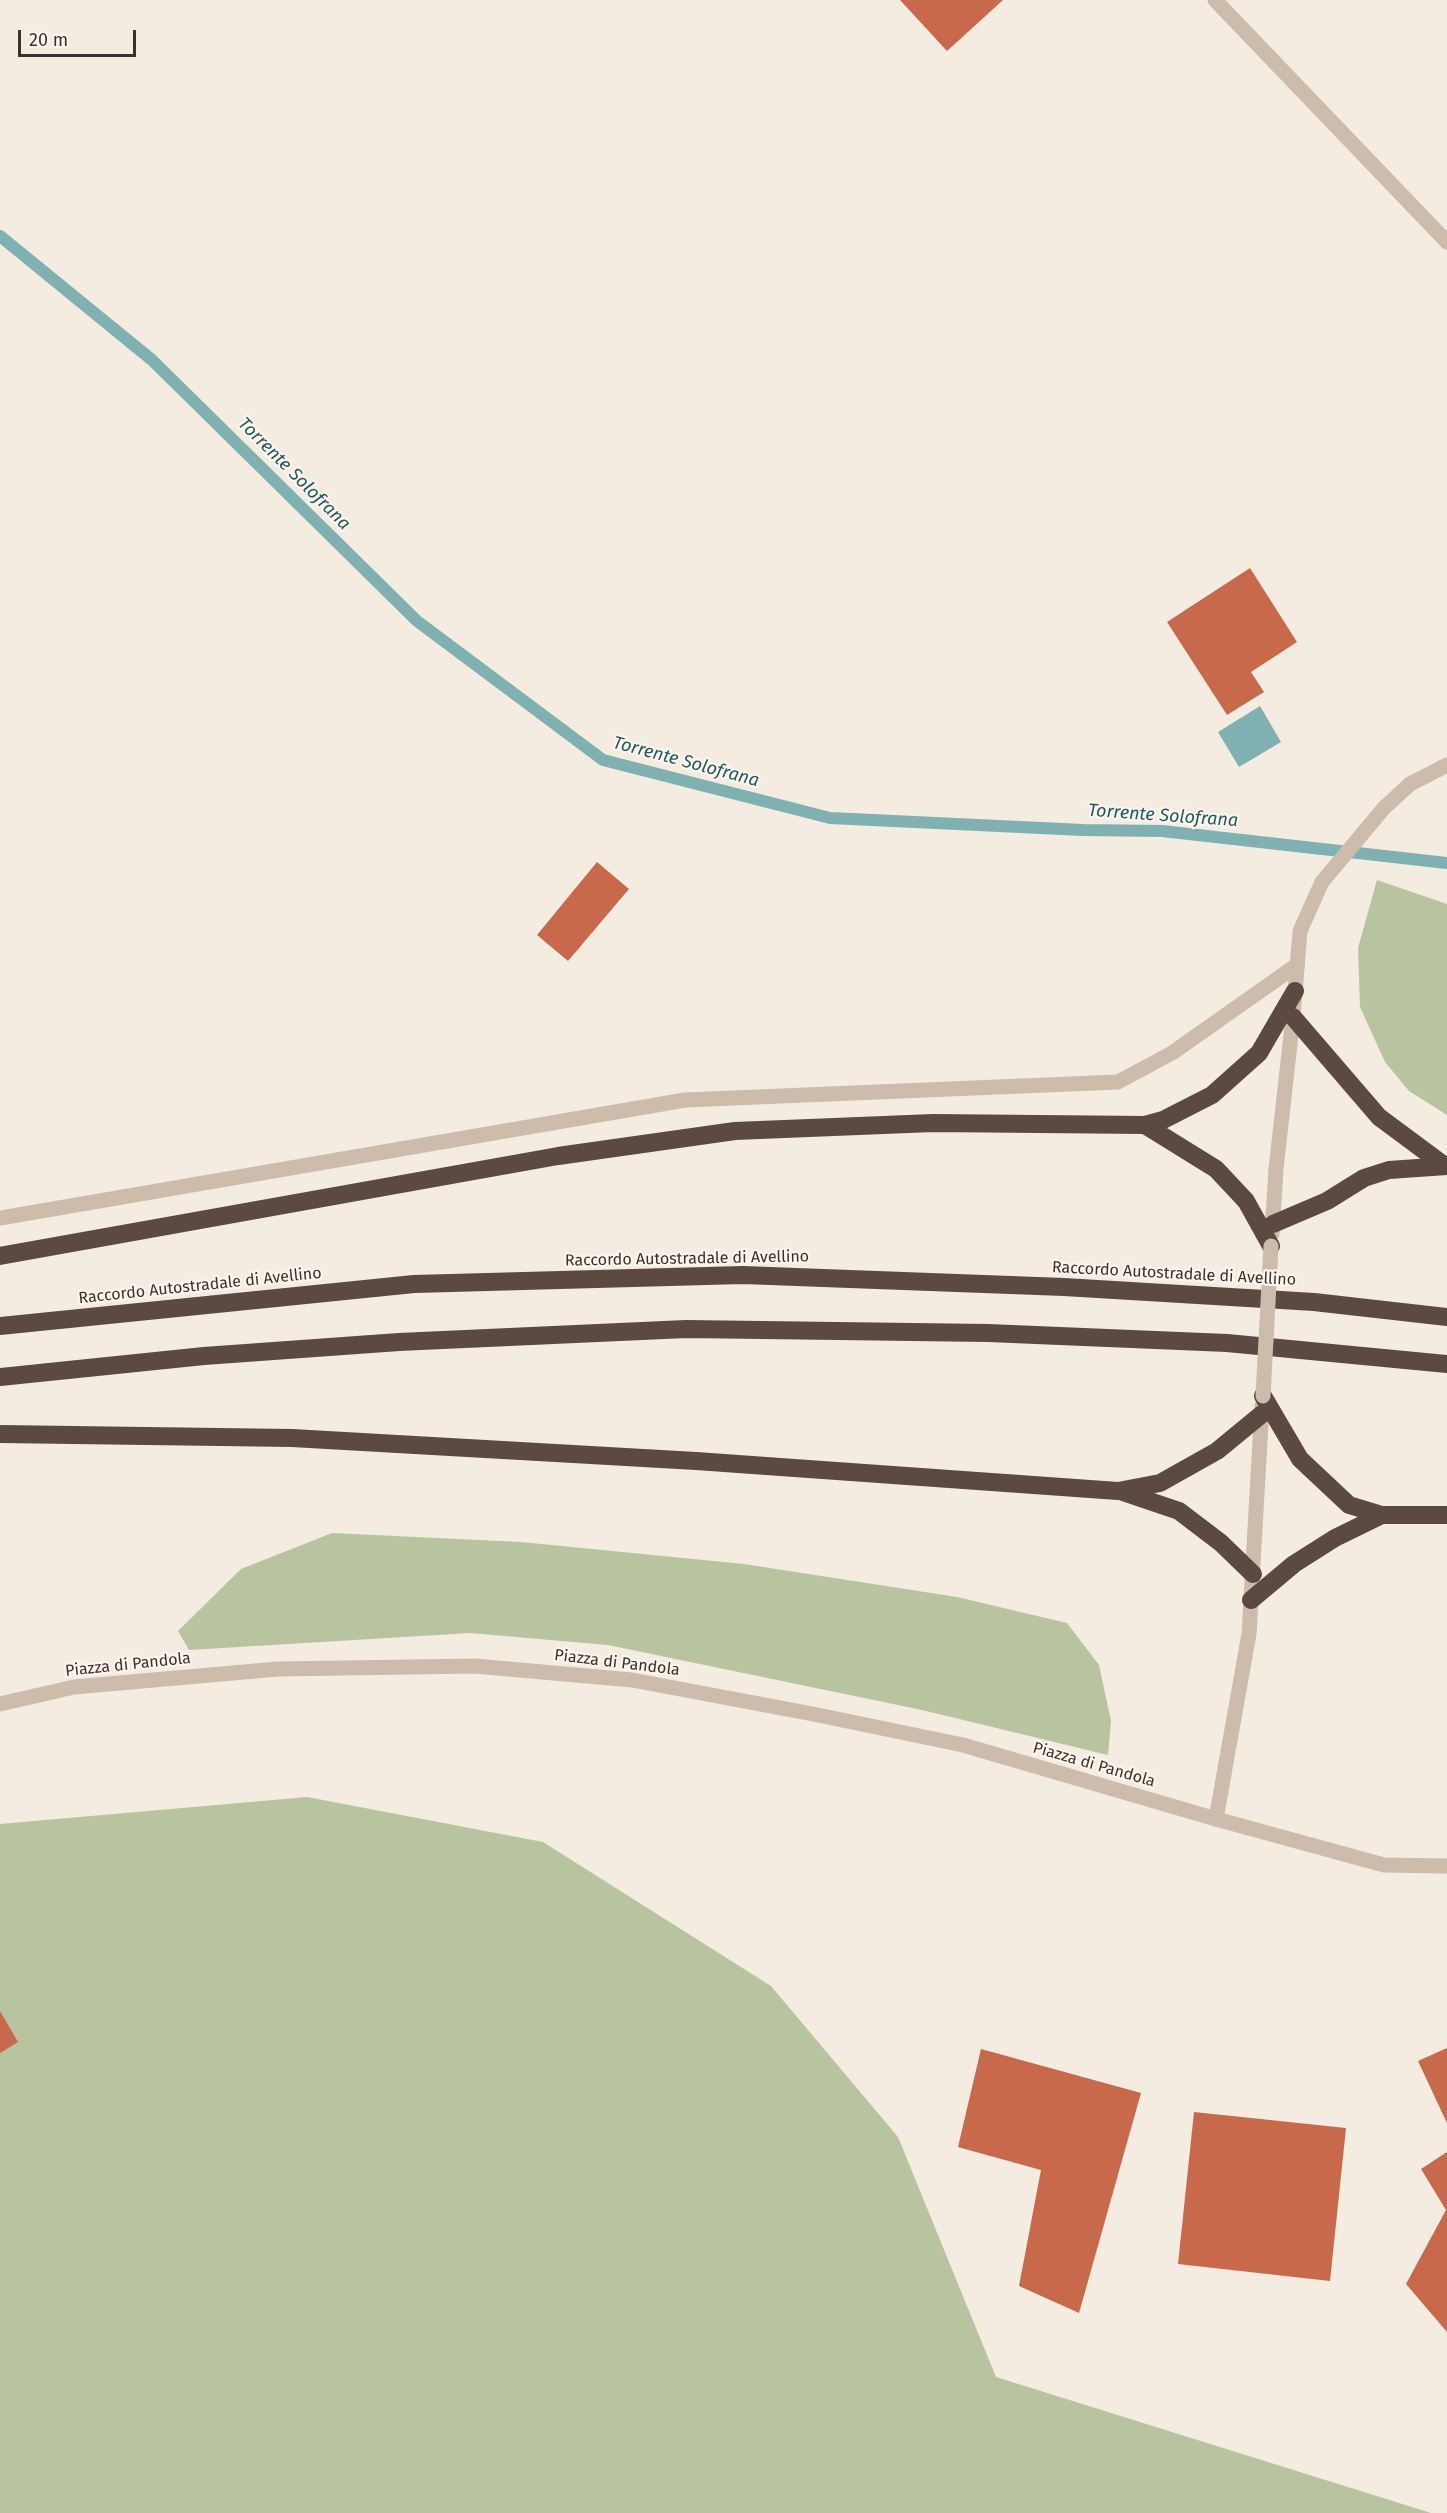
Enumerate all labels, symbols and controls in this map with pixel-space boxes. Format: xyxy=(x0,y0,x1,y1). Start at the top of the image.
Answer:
scale bar xyxy=(21,18,140,56)
text: 20 m xyxy=(29,29,68,51)
water label: Torrente Solofrana xyxy=(233,413,355,535)
water label: Torrente Solofrana xyxy=(611,732,761,792)
water label: Torrente Solofrana xyxy=(1087,800,1239,832)
street label: Raccordo Autostradale di Avellino xyxy=(565,1247,809,1271)
street label: Raccordo Autostradale di Avellino xyxy=(1052,1258,1296,1290)
street label: Raccordo Autostradale di Avellino xyxy=(78,1264,322,1308)
street label: Piazza di Pandola xyxy=(553,1646,681,1680)
street label: Piazza di Pandola xyxy=(64,1649,192,1681)
street label: Piazza di Pandola xyxy=(1031,1738,1157,1792)

